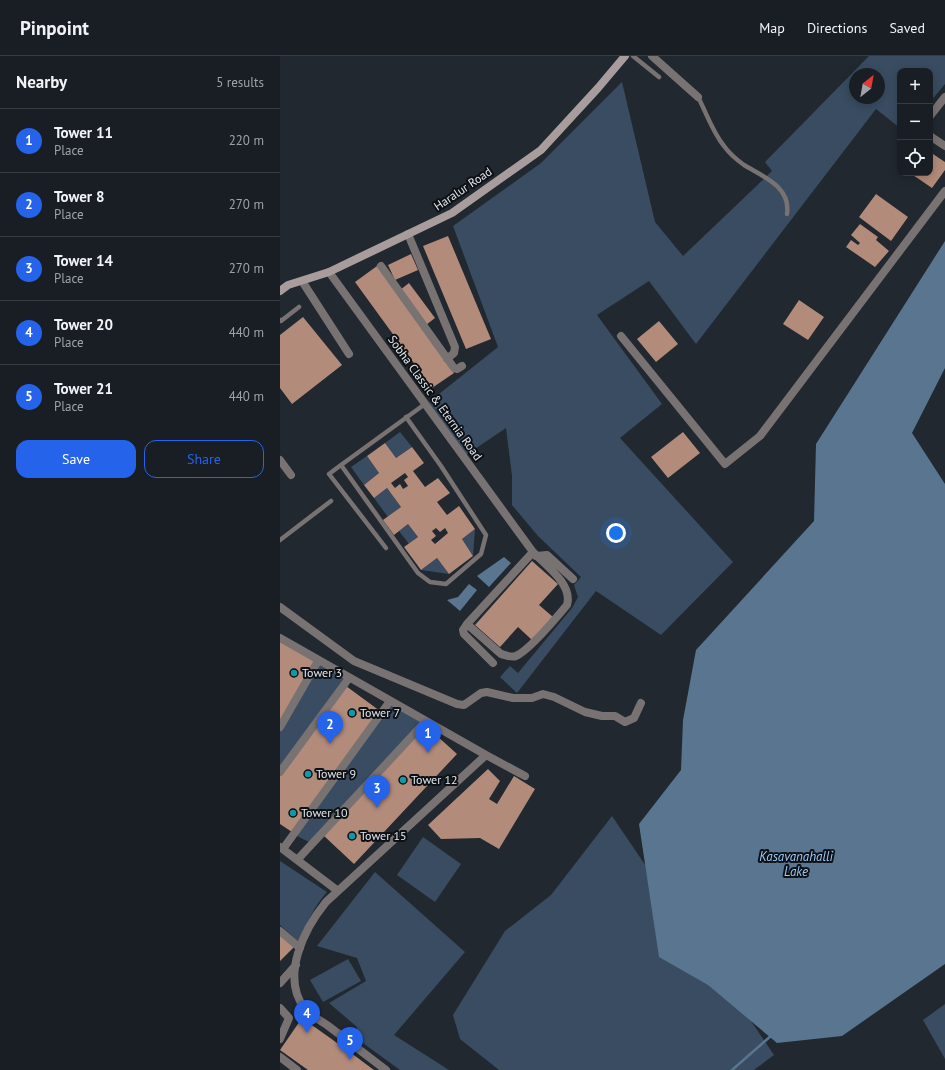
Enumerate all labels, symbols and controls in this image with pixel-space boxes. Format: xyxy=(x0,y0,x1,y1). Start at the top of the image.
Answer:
text: Pinpoint xyxy=(20,16,89,40)
text: Map xyxy=(759,19,785,37)
text: Directions xyxy=(807,19,867,37)
text: Saved xyxy=(889,19,925,37)
north arrow xyxy=(849,68,885,104)
map controls xyxy=(897,68,933,176)
button: + xyxy=(897,68,933,104)
text: Nearby xyxy=(16,71,67,93)
text: 5 results xyxy=(216,74,264,91)
button: − xyxy=(897,104,933,140)
text: Tower 11 xyxy=(54,123,113,142)
text: 1 xyxy=(25,132,33,149)
text: 220 m xyxy=(229,132,264,149)
button: locate xyxy=(897,140,933,176)
text: Place xyxy=(54,142,84,159)
street label: Haralur Road xyxy=(431,164,495,213)
text: Tower 8 xyxy=(54,187,104,206)
text: 2 xyxy=(25,196,33,213)
text: 270 m xyxy=(229,196,264,213)
text: Place xyxy=(54,206,84,223)
text: Tower 14 xyxy=(54,251,113,270)
text: 3 xyxy=(25,260,33,277)
text: 270 m xyxy=(229,260,264,277)
text: Place xyxy=(54,270,84,287)
text: Tower 20 xyxy=(54,315,113,334)
text: 4 xyxy=(25,324,33,341)
text: 440 m xyxy=(229,324,264,341)
street label: Sobha Classic & Eternia Road xyxy=(385,332,486,463)
text: Place xyxy=(54,334,84,351)
text: Tower 21 xyxy=(54,379,113,398)
text: 5 xyxy=(25,388,33,405)
text: 440 m xyxy=(229,388,264,405)
text: Place xyxy=(54,398,84,415)
button: Save xyxy=(16,440,136,478)
button: Share xyxy=(144,440,264,478)
your location xyxy=(606,523,626,543)
place label: Tower 3 xyxy=(302,665,342,680)
marker: Tower 3 xyxy=(289,668,299,678)
place label: Tower 7 xyxy=(360,705,400,720)
marker: Tower 7 xyxy=(347,708,357,718)
pin: 2 xyxy=(317,711,343,744)
pin: 1 xyxy=(415,720,441,753)
place label: Tower 9 xyxy=(316,766,356,781)
marker: Tower 9 xyxy=(303,769,313,779)
place label: Tower 12 xyxy=(411,772,458,787)
pin: 3 xyxy=(364,775,390,808)
marker: Tower 12 xyxy=(398,775,408,785)
place label: Tower 10 xyxy=(301,805,348,820)
marker: Tower 10 xyxy=(288,808,298,818)
place label: Tower 15 xyxy=(360,828,407,843)
marker: Tower 15 xyxy=(347,831,357,841)
water label: Kasavanahalli Lake xyxy=(759,848,833,880)
pin: 4 xyxy=(294,1000,320,1033)
pin: 5 xyxy=(337,1027,363,1060)

